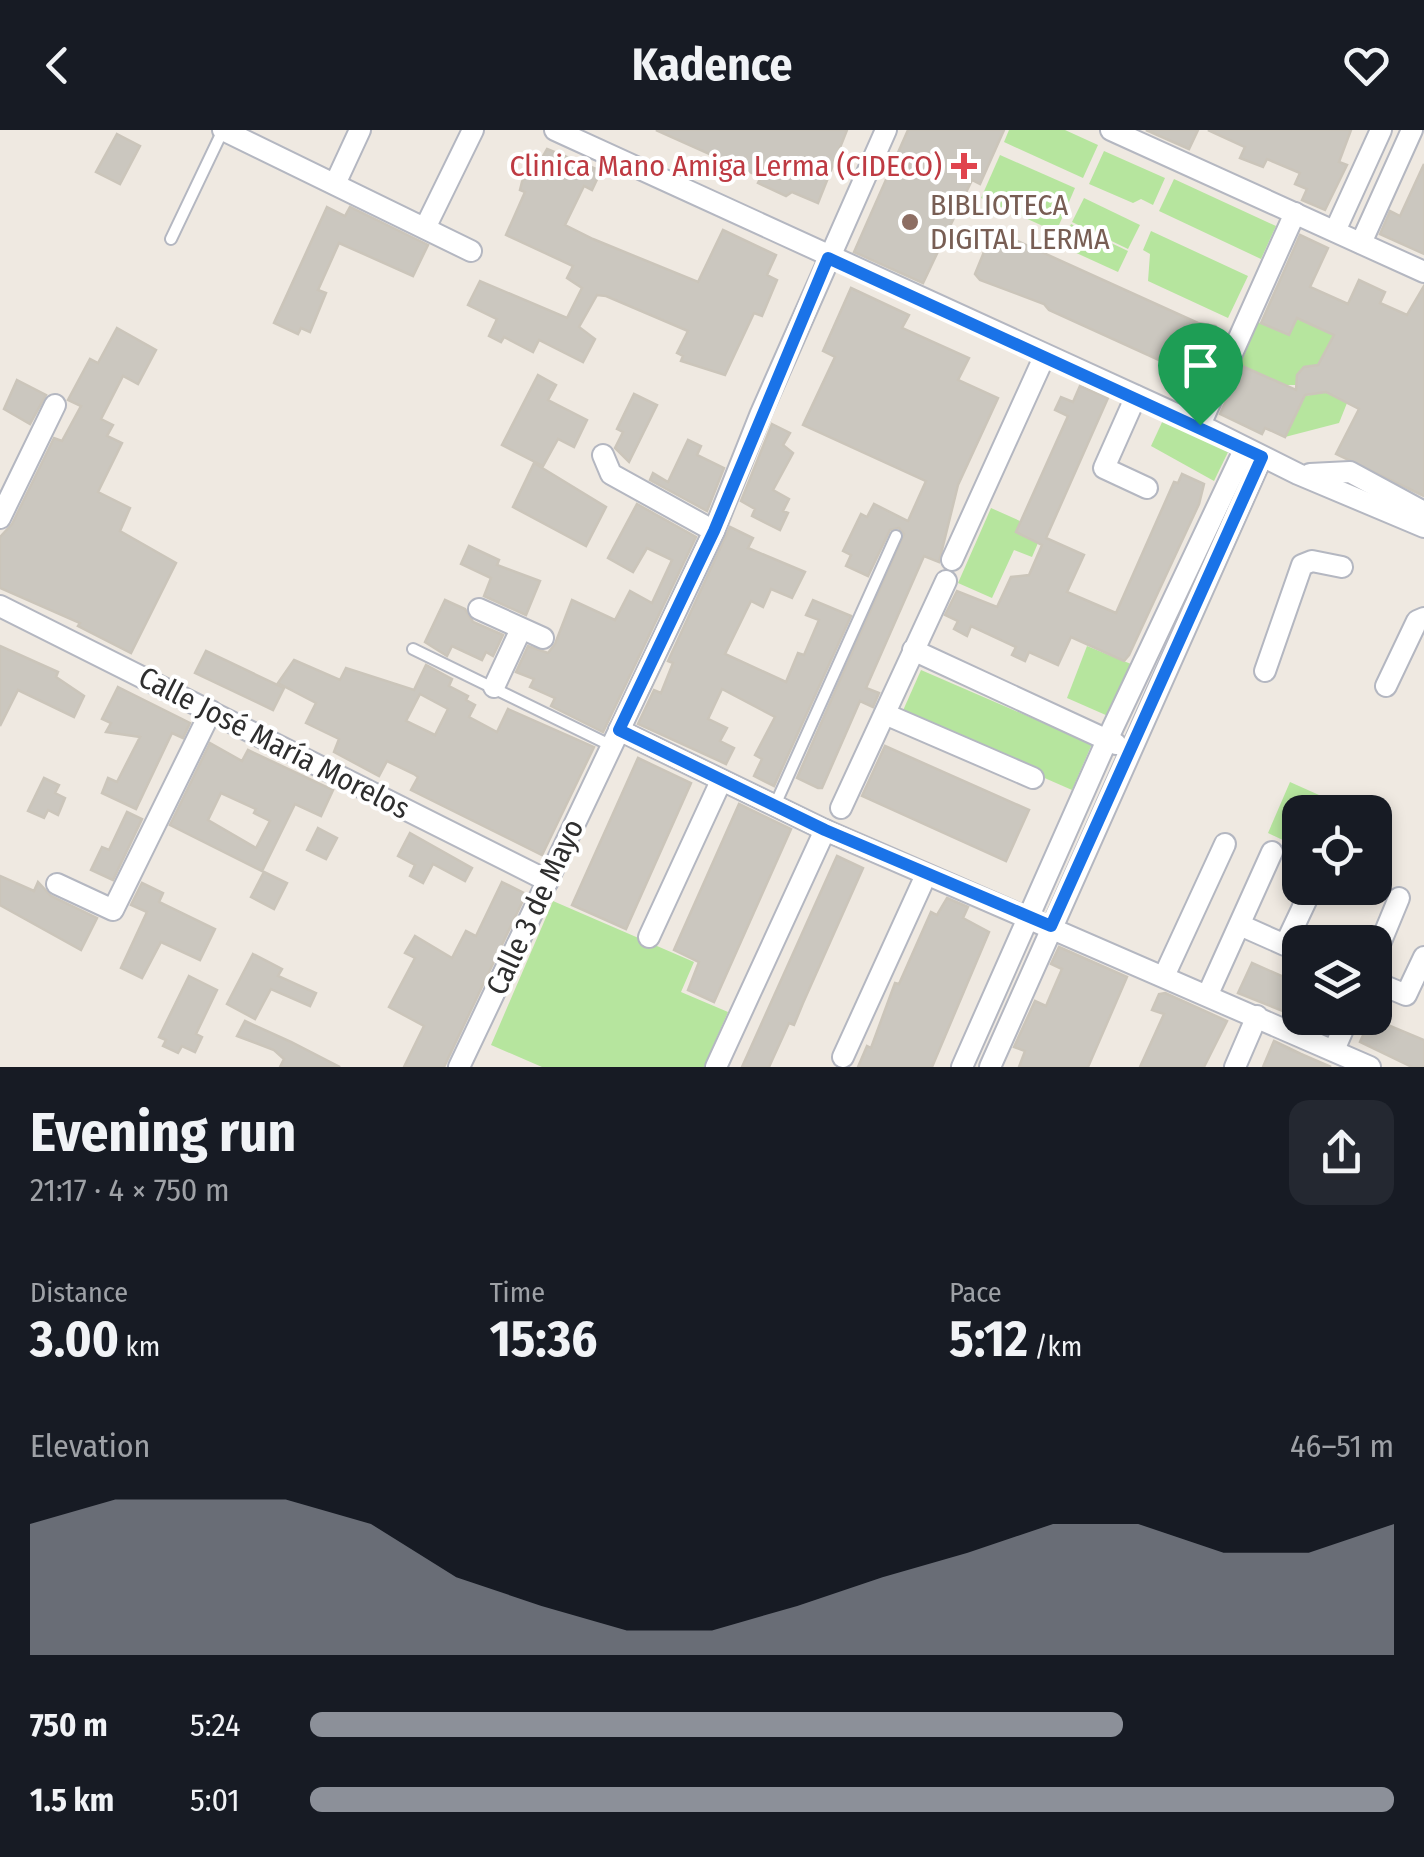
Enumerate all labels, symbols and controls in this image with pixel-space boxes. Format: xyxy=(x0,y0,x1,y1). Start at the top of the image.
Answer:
icon: back xyxy=(30,38,85,93)
text: Kadence xyxy=(632,38,792,92)
icon: heart xyxy=(1339,38,1394,93)
place label: Clinica Mano Amiga Lerma (CIDECO) xyxy=(509,148,942,184)
marker: Clinica Mano Amiga Lerma (CIDECO) xyxy=(951,153,977,179)
place label: BIBLIOTECA DIGITAL LERMA xyxy=(930,187,1110,257)
marker: BIBLIOTECA DIGITAL LERMA xyxy=(899,211,921,233)
pin xyxy=(1158,323,1243,426)
icon: arrive xyxy=(1173,338,1228,393)
street label: Calle José María Morelos xyxy=(132,659,416,827)
map controls xyxy=(1282,795,1392,1035)
button: locate xyxy=(1282,795,1392,905)
street label: Calle 3 de Mayo xyxy=(479,813,591,1001)
button: layers xyxy=(1282,925,1392,1035)
text: Evening run xyxy=(30,1100,296,1166)
button: share xyxy=(1289,1100,1394,1205)
text: 21:17 · 4 × 750 m xyxy=(30,1171,230,1209)
text: Distance xyxy=(30,1276,128,1309)
text: Time xyxy=(490,1276,545,1309)
text: Pace xyxy=(949,1276,1002,1309)
text: 3.00 xyxy=(30,1309,119,1369)
text: 15:36 xyxy=(490,1309,597,1369)
text: 5:12 xyxy=(949,1309,1028,1369)
text: km xyxy=(119,1330,160,1363)
text: /km xyxy=(1028,1330,1082,1363)
text: Elevation xyxy=(30,1427,150,1465)
text: 46–51 m xyxy=(1290,1427,1394,1465)
text: 750 m xyxy=(30,1706,108,1744)
text: 5:24 xyxy=(190,1706,240,1744)
text: 1.5 km xyxy=(30,1781,114,1819)
text: 5:01 xyxy=(190,1781,240,1819)

